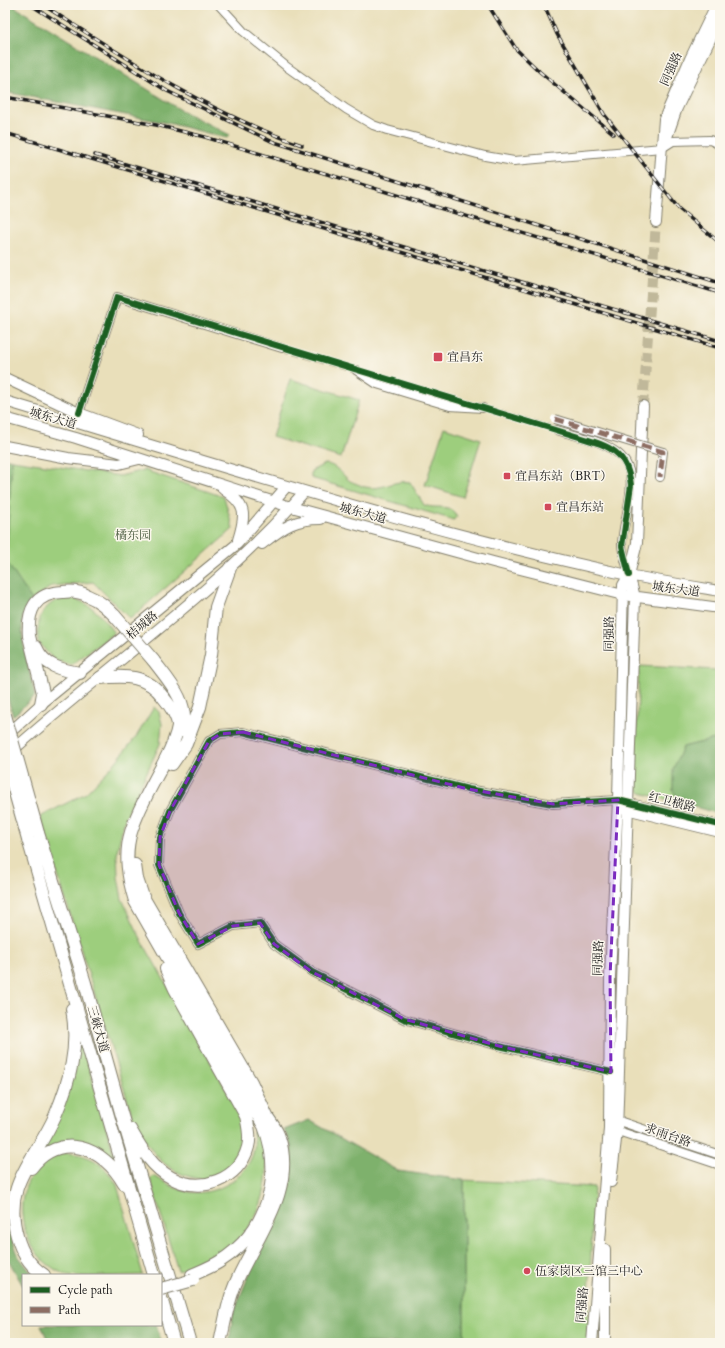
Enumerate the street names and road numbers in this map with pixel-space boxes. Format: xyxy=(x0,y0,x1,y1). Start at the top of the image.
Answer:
street label: 同强路 xyxy=(656,49,686,89)
street label: 城东大道 xyxy=(28,404,78,432)
street label: 城东大道 xyxy=(338,499,388,527)
street label: 城东大道 xyxy=(651,578,701,600)
street label: 桔城路 xyxy=(123,607,161,643)
street label: 同强路 xyxy=(601,616,617,652)
street label: 红卫横路 xyxy=(647,788,697,816)
street label: 同强路 xyxy=(589,940,607,976)
street label: 三峡大道 xyxy=(84,1004,112,1054)
street label: 求雨台路 xyxy=(643,1120,693,1150)
street label: 同强路 xyxy=(572,1286,592,1324)

